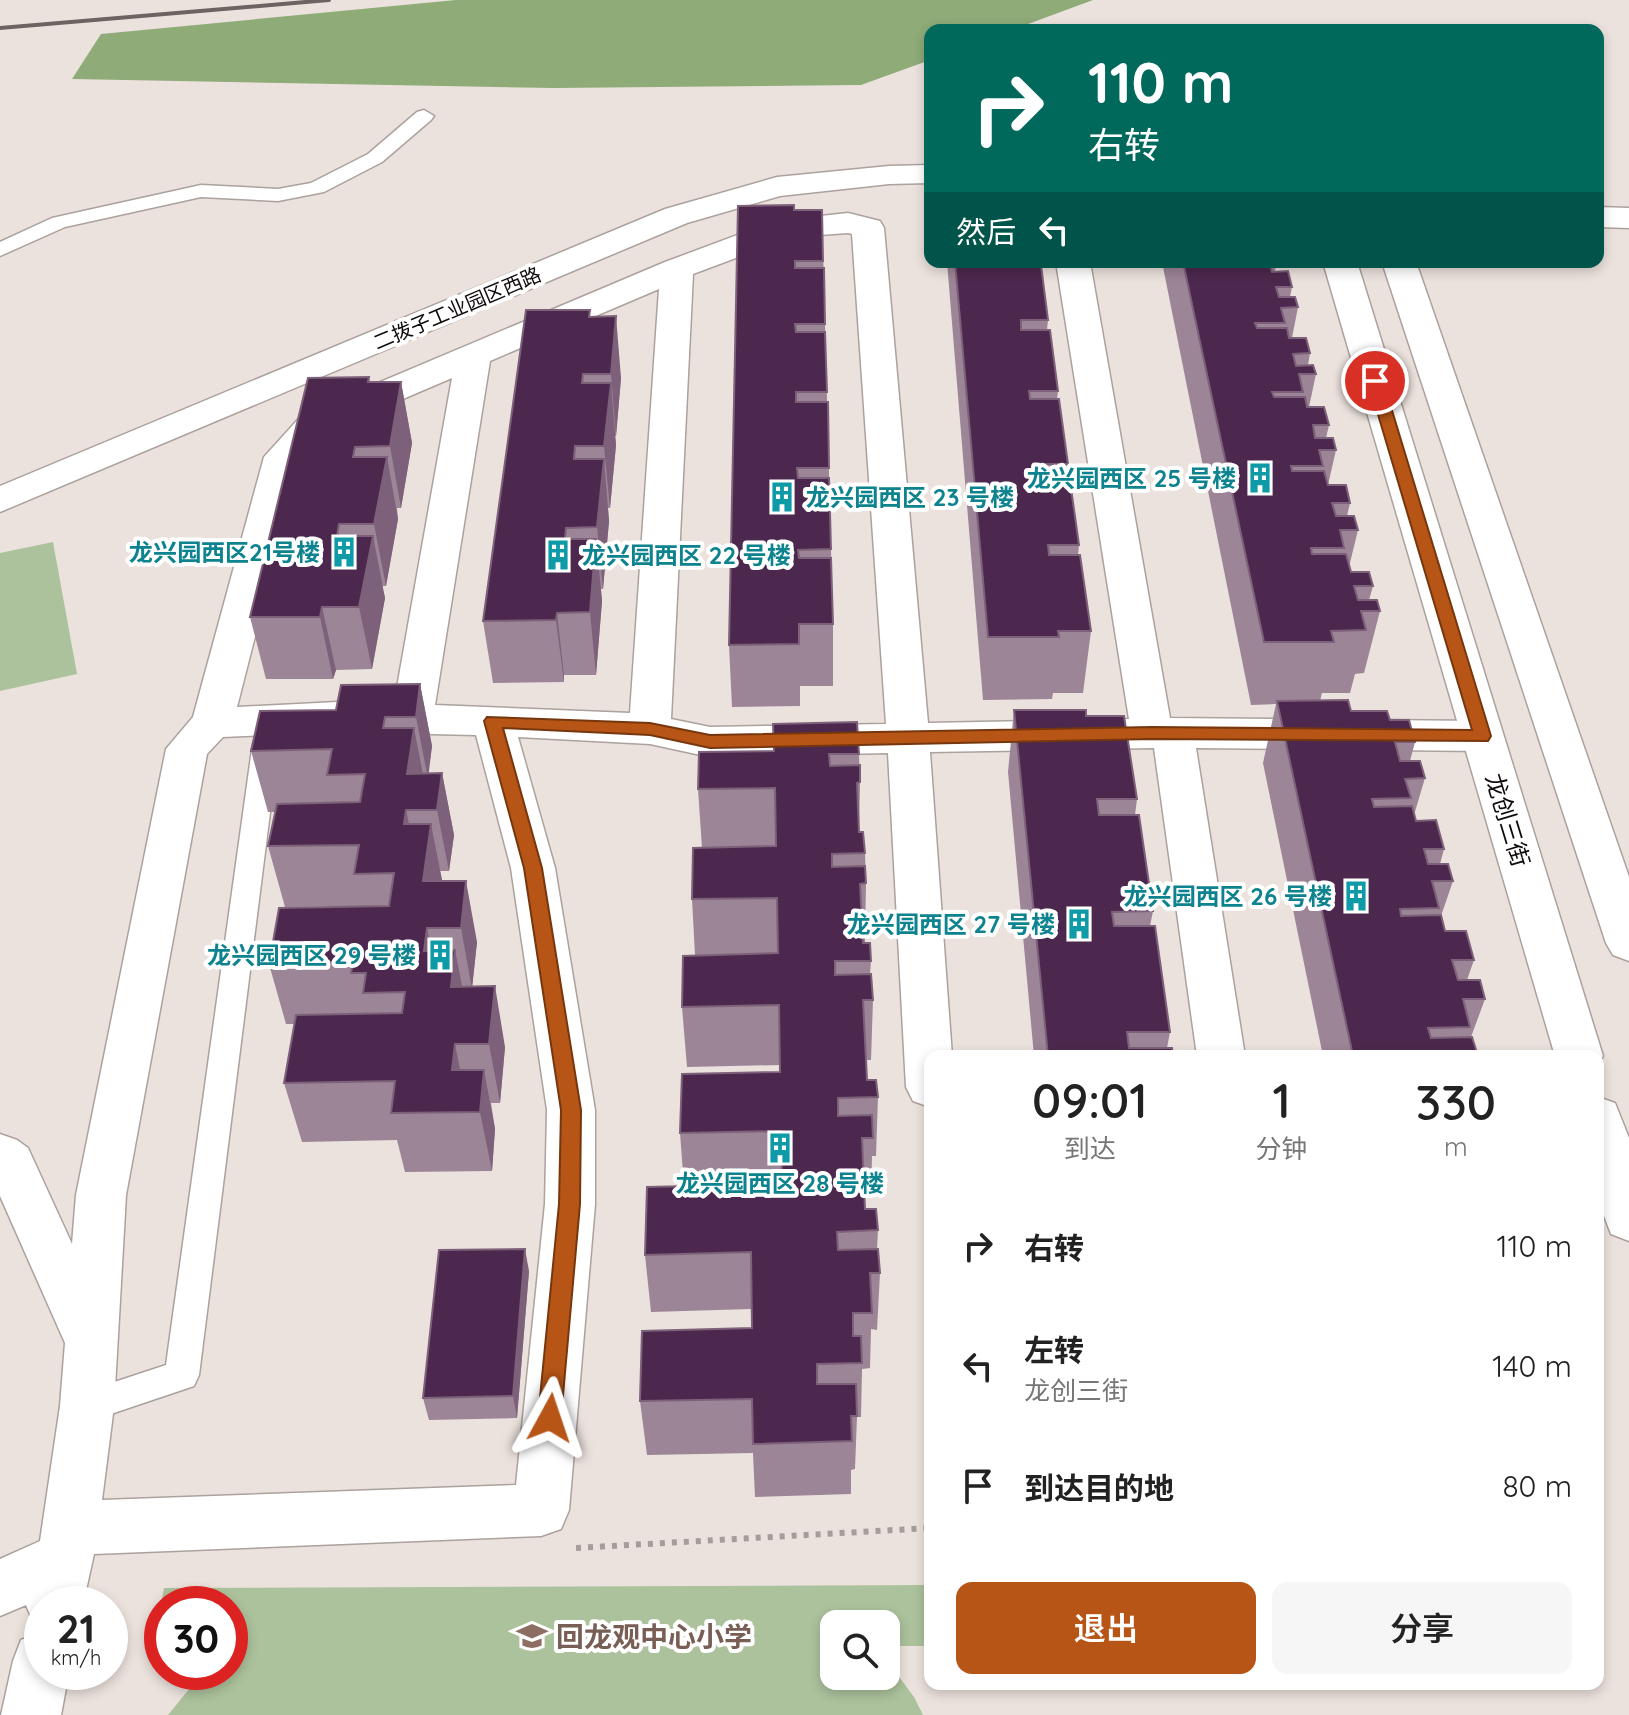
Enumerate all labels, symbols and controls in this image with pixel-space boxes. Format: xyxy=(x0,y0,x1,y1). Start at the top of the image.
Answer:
text: 110 m xyxy=(1088,47,1233,117)
icon: right xyxy=(956,56,1060,160)
text: 右转 xyxy=(1088,122,1160,167)
icon: left xyxy=(1032,208,1076,252)
text: 然后 xyxy=(956,213,1016,251)
street label: 二拨子工业园区西路 xyxy=(369,261,545,355)
pin xyxy=(1341,347,1409,415)
icon: arrive xyxy=(1353,359,1397,403)
building icon: 龙兴园西区 25 号楼 xyxy=(1243,461,1277,495)
place label: 龙兴园西区 25 号楼 xyxy=(1027,463,1236,493)
building icon: 龙兴园西区 23 号楼 xyxy=(765,480,799,514)
place label: 龙兴园西区 23 号楼 xyxy=(806,482,1014,512)
building icon: 龙兴园西区21号楼 xyxy=(327,535,361,569)
place label: 龙兴园西区21号楼 xyxy=(129,537,320,567)
building icon: 龙兴园西区 22 号楼 xyxy=(541,538,575,572)
place label: 龙兴园西区 22 号楼 xyxy=(582,540,791,570)
street label: 龙创三街 xyxy=(1480,770,1536,870)
building icon: 龙兴园西区 26 号楼 xyxy=(1339,879,1373,913)
place label: 龙兴园西区 26 号楼 xyxy=(1124,881,1332,911)
building icon: 龙兴园西区 27 号楼 xyxy=(1062,907,1096,941)
place label: 龙兴园西区 27 号楼 xyxy=(847,909,1055,939)
building icon: 龙兴园西区 29 号楼 xyxy=(423,938,457,972)
place label: 龙兴园西区 29 号楼 xyxy=(207,940,416,970)
text: 09:01 xyxy=(1032,1070,1148,1130)
text: 1 xyxy=(1272,1070,1291,1130)
text: 330 xyxy=(1416,1072,1496,1132)
text: m xyxy=(1444,1130,1468,1163)
building icon: 龙兴园西区 28 号楼 xyxy=(763,1131,797,1165)
text: 到达 xyxy=(1064,1132,1116,1165)
text: 分钟 xyxy=(1256,1132,1308,1165)
place label: 龙兴园西区 28 号楼 xyxy=(676,1168,884,1198)
icon: right xyxy=(956,1224,1000,1268)
text: 110 m xyxy=(1496,1227,1572,1265)
text: 右转 xyxy=(1024,1229,1084,1267)
text: 左转 xyxy=(1024,1331,1084,1369)
icon: left xyxy=(956,1344,1000,1388)
text: 140 m xyxy=(1492,1347,1572,1385)
text: 龙创三街 xyxy=(1024,1374,1128,1407)
position arrow xyxy=(508,1376,592,1460)
icon: arrive xyxy=(956,1464,1000,1508)
text: 80 m xyxy=(1502,1467,1572,1505)
text: 到达目的地 xyxy=(1024,1469,1174,1507)
button: 退出 xyxy=(956,1582,1256,1674)
button: 分享 xyxy=(1272,1582,1572,1674)
speed limit sign: 30 xyxy=(144,1586,248,1690)
text: 21 xyxy=(57,1603,95,1653)
map controls xyxy=(820,1610,900,1690)
button: search xyxy=(820,1610,900,1690)
school or university icon: 回龙观中心小学 xyxy=(515,1619,549,1653)
place label: 回龙观中心小学 xyxy=(556,1619,752,1654)
text: km/h xyxy=(51,1645,101,1670)

